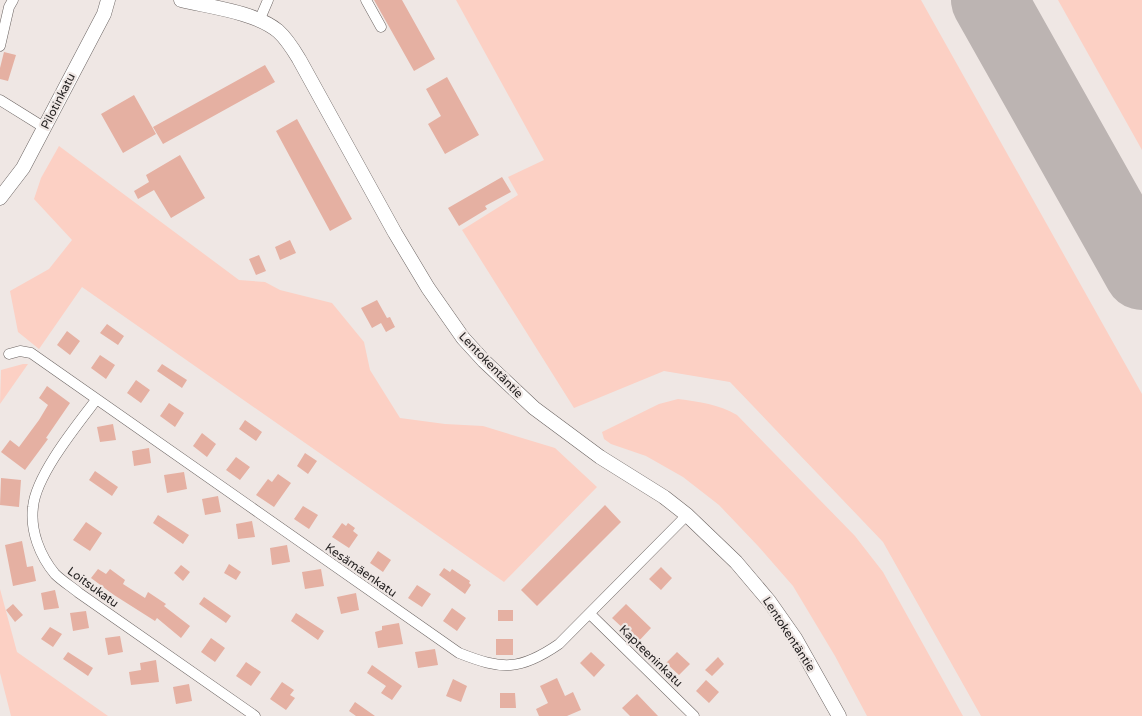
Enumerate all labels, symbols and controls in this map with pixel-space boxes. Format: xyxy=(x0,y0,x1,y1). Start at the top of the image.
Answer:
street label: Pilotinkatu xyxy=(38,71,78,131)
street label: Lentokentäntie xyxy=(456,329,526,401)
street label: Kesämäenkatu xyxy=(323,540,399,600)
street label: Loitsukatu xyxy=(65,564,121,610)
street label: Lentokentäntie xyxy=(760,594,818,674)
street label: Kapteeninkatu xyxy=(616,622,686,690)

